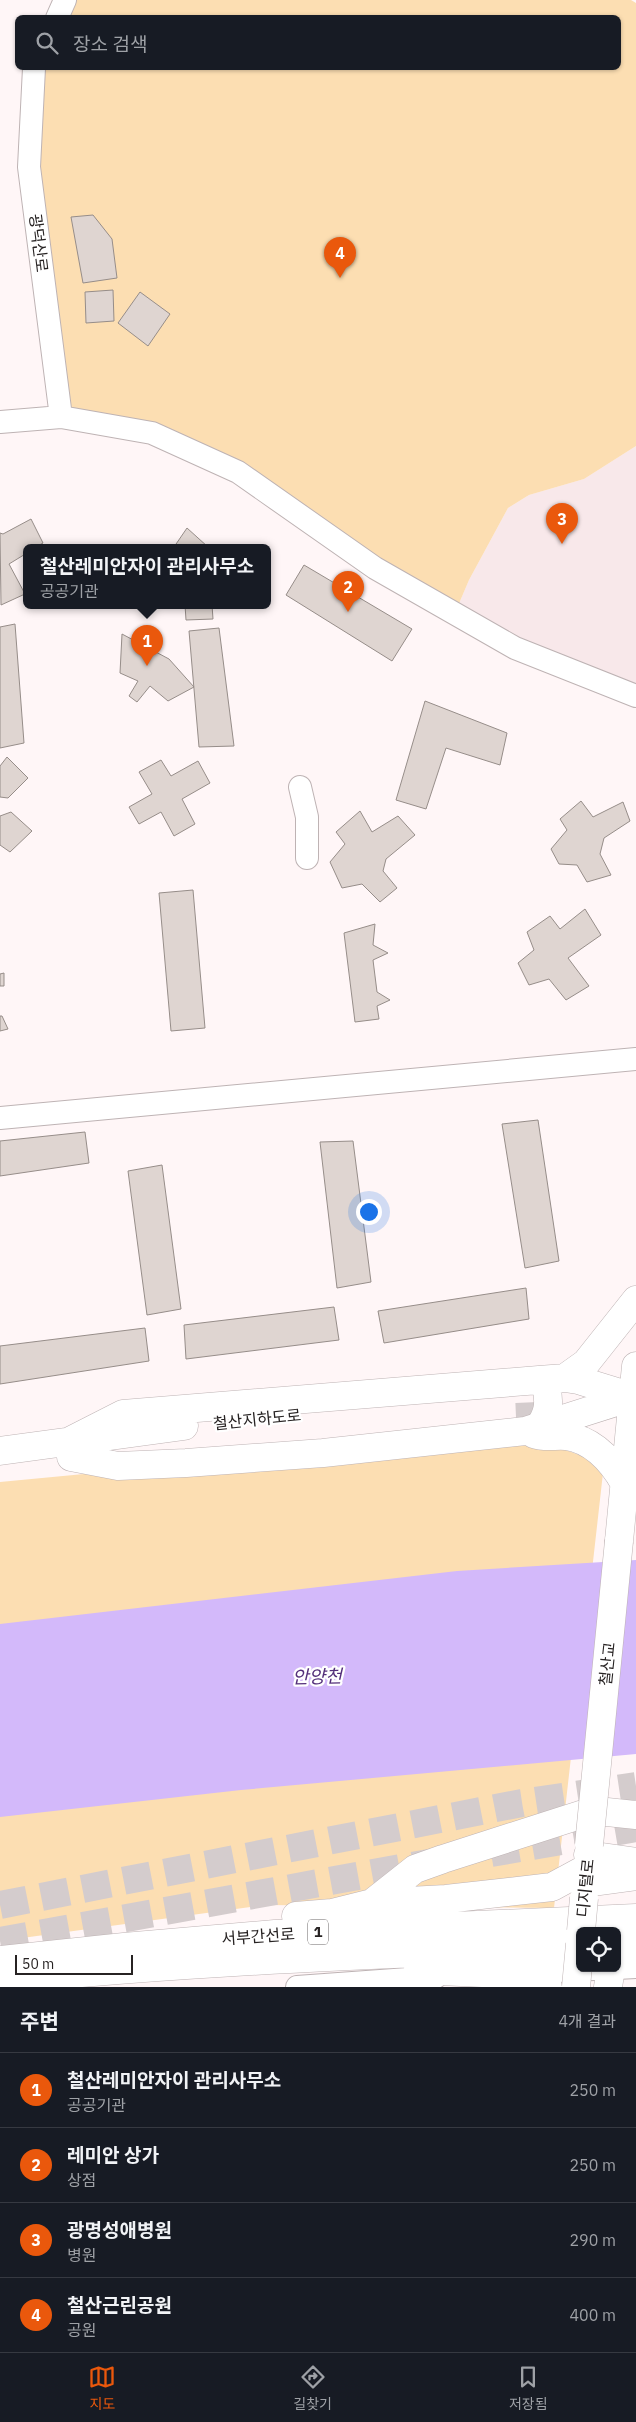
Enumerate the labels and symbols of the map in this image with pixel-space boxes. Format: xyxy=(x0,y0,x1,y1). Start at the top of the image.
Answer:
street label: 광덕산로 xyxy=(25,213,53,274)
pin: 4 xyxy=(324,237,356,278)
pin: 3 xyxy=(546,503,578,544)
pin: 2 xyxy=(332,571,364,612)
pin: 1 xyxy=(131,625,163,666)
your location xyxy=(356,1199,382,1225)
street label: 철산지하도로 xyxy=(212,1404,302,1434)
street label: 철산교 xyxy=(595,1641,619,1687)
water label: 안양천 xyxy=(292,1665,344,1688)
street label: 디지털로 xyxy=(572,1857,598,1918)
road number: 1 xyxy=(308,1920,328,1944)
street label: 서부간선로 xyxy=(221,1923,296,1949)
scale bar xyxy=(15,1952,132,1975)

